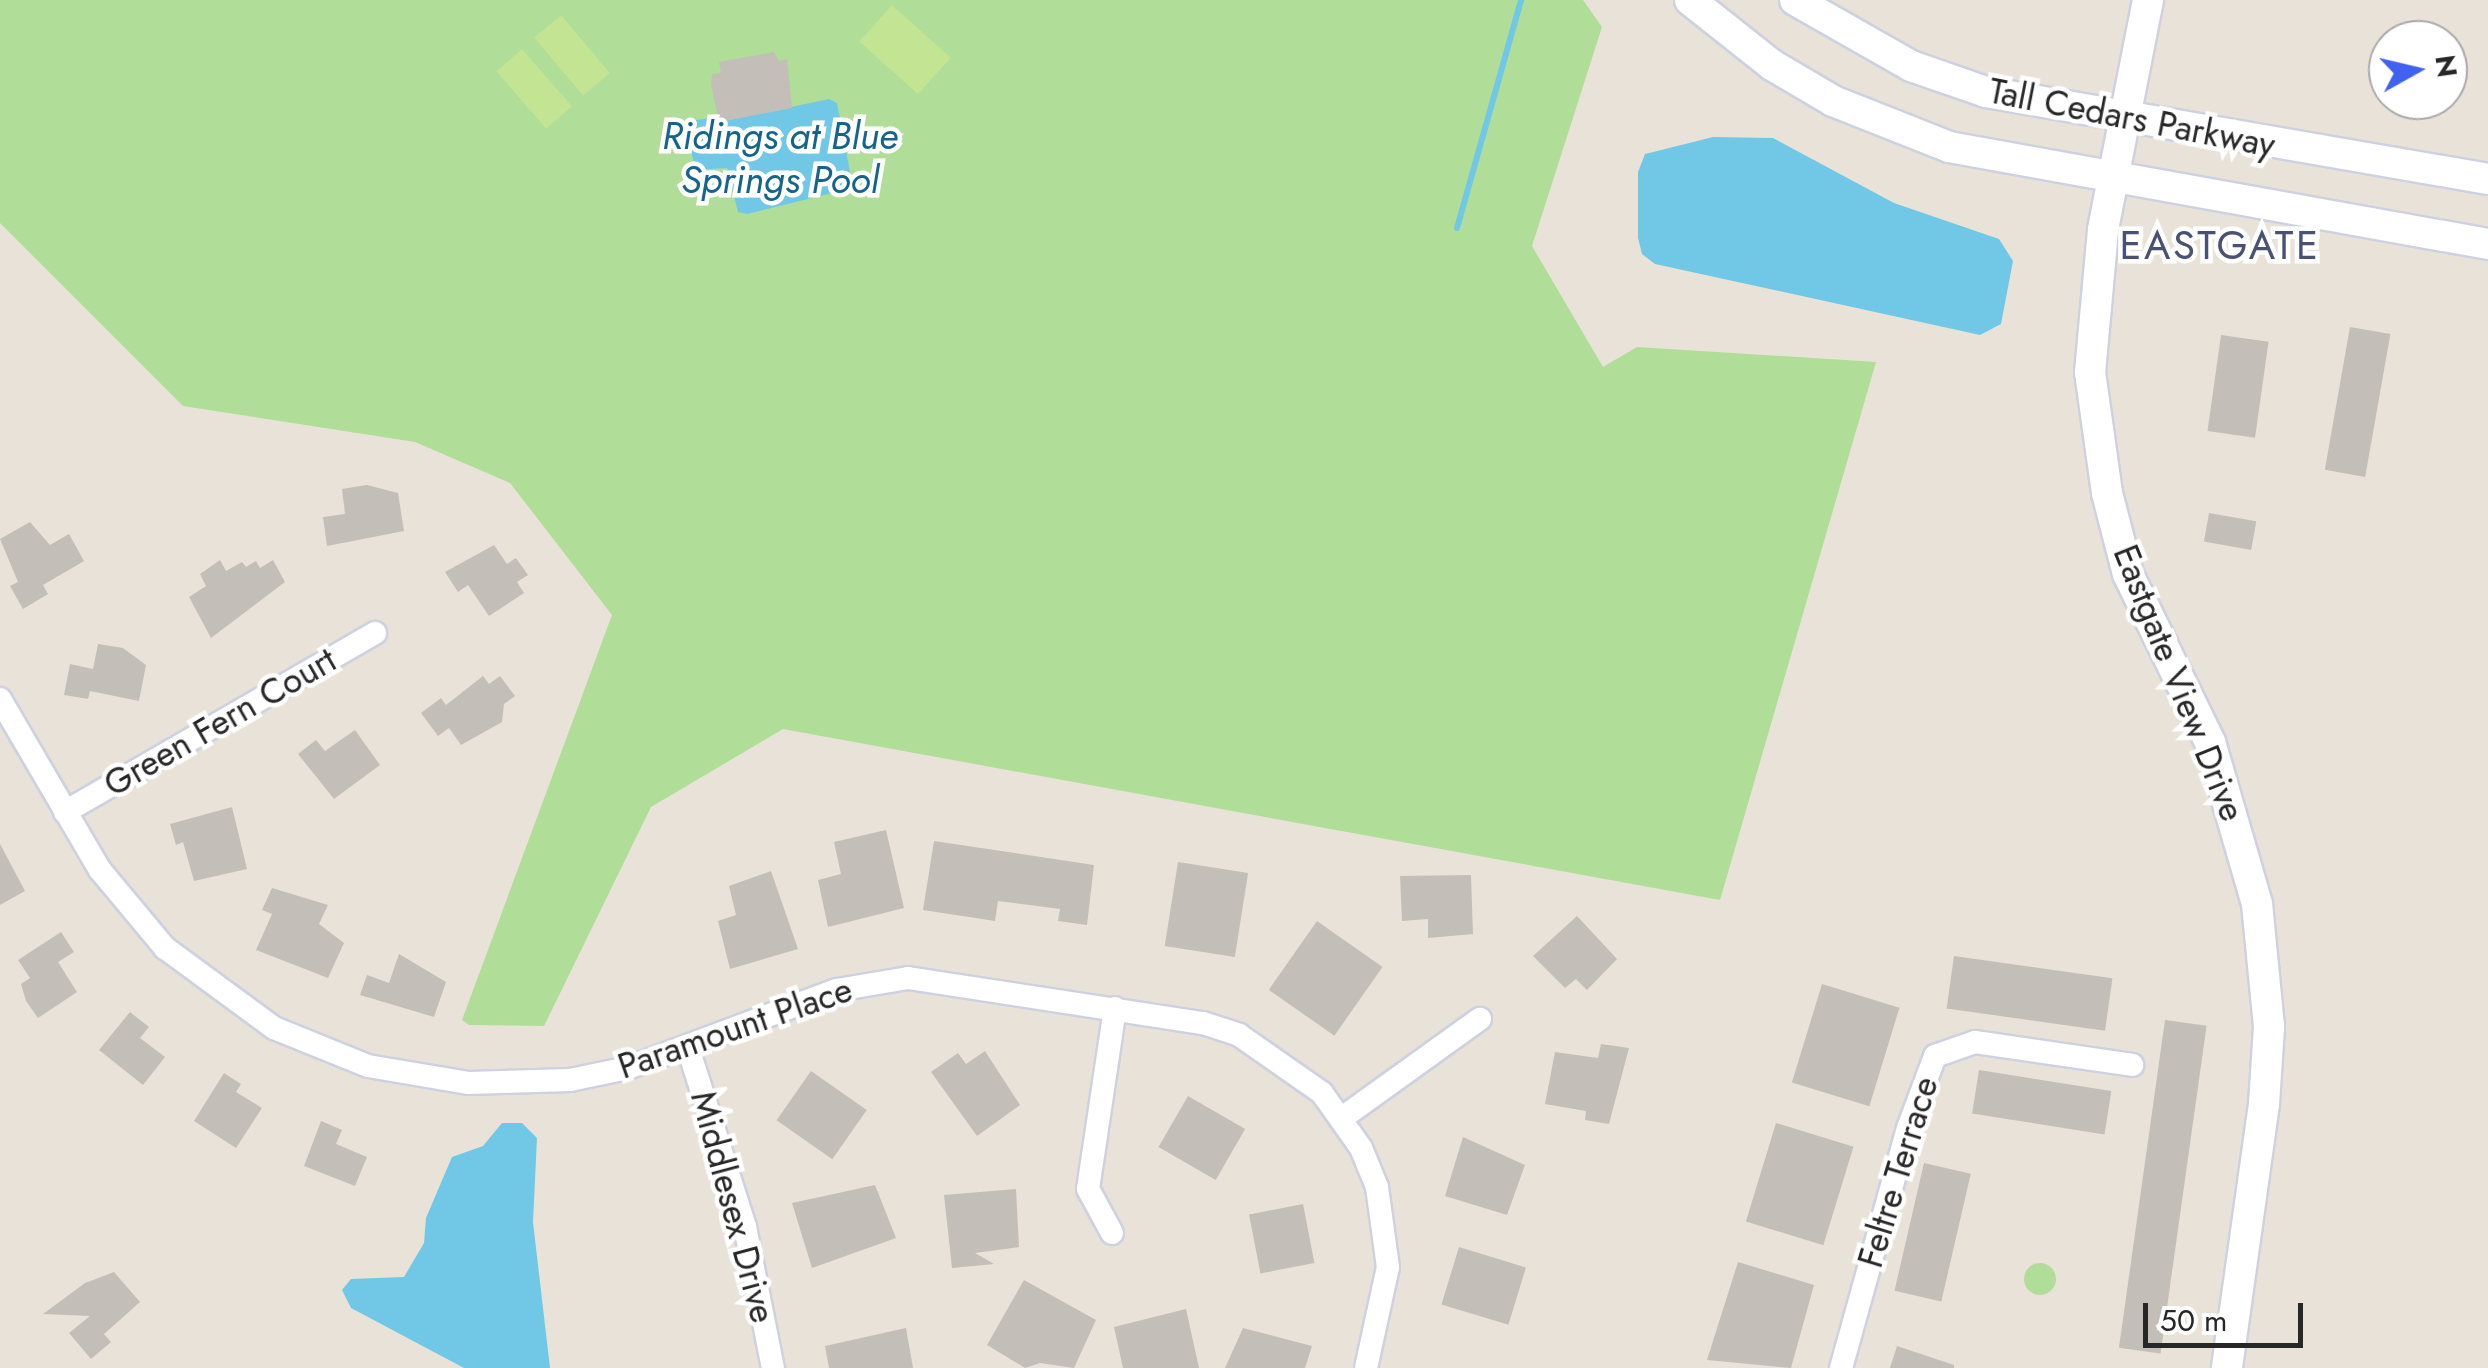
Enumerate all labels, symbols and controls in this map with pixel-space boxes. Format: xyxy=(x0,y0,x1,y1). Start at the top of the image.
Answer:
north arrow xyxy=(2368,20,2468,120)
text: N xyxy=(2424,52,2468,80)
street label: Tall Cedars Parkway xyxy=(1985,70,2279,166)
water label: Ridings at Blue Springs Pool xyxy=(662,113,898,202)
district label: EASTGATE xyxy=(2120,221,2320,269)
street label: Eastgate View Drive xyxy=(2104,539,2254,827)
street label: Green Fern Court xyxy=(97,639,343,805)
street label: Paramount Place xyxy=(612,968,858,1088)
street label: Feltre Terrace xyxy=(1849,1072,1947,1272)
street label: Middlesex Drive xyxy=(682,1087,784,1327)
scale bar xyxy=(2148,1283,2308,1345)
text: 50 m xyxy=(2160,1299,2227,1342)

